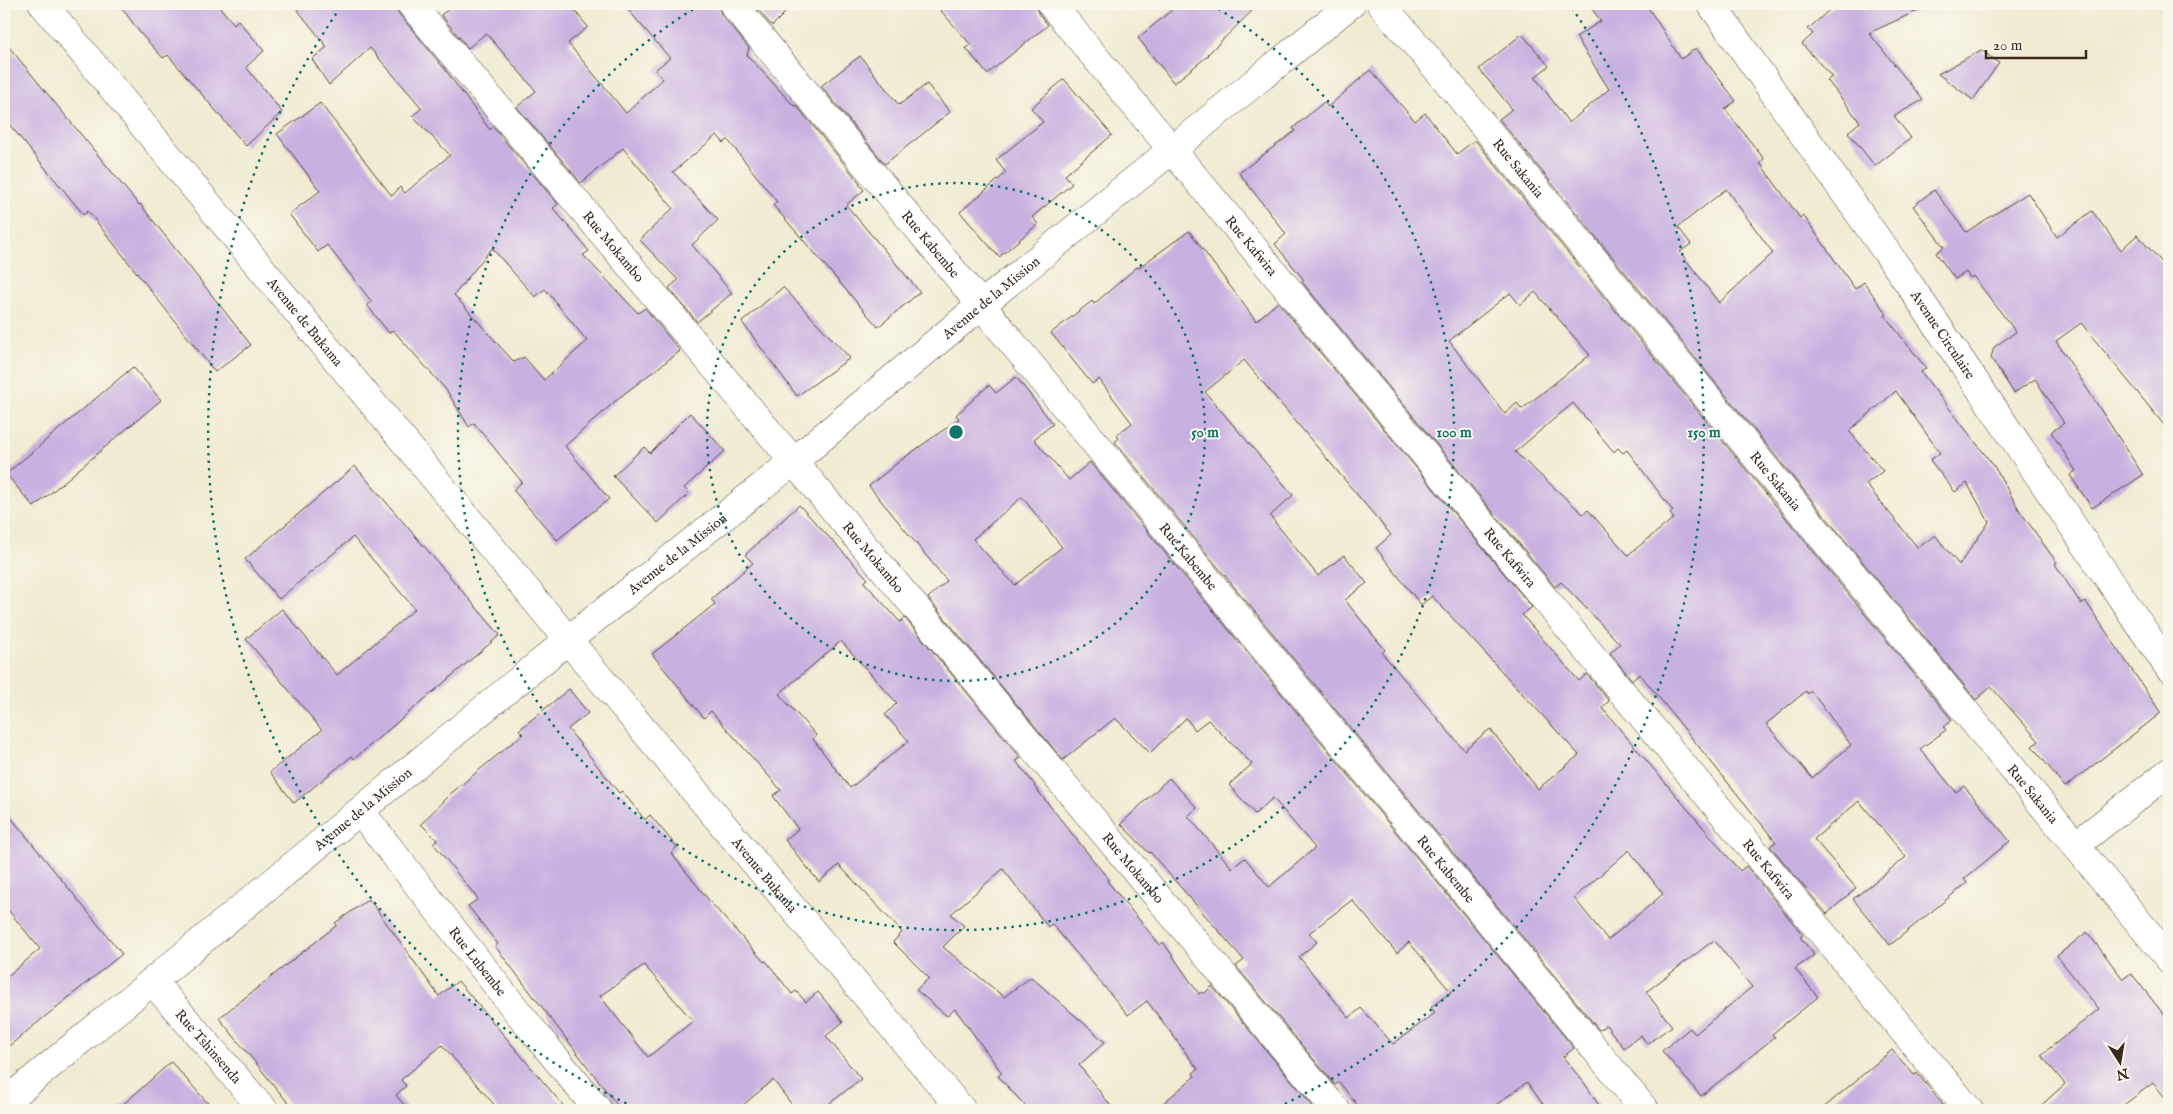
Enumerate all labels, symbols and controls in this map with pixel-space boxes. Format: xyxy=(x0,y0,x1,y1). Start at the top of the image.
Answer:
scale bar xyxy=(1986,28,2086,60)
text: 20 m xyxy=(1993,36,2023,55)
street label: Rue Sakania xyxy=(1488,135,1548,203)
street label: Rue Kabembe xyxy=(897,207,964,282)
street label: Rue Mokambo xyxy=(578,208,648,287)
street label: Rue Kafwira xyxy=(1221,212,1282,281)
street label: Avenue de la Mission xyxy=(938,252,1044,344)
street label: Avenue de Bukama xyxy=(262,274,347,371)
street label: Avenue Circulaire xyxy=(1905,286,1979,383)
centre of rings xyxy=(947,423,965,441)
text: 50 m xyxy=(1191,423,1219,442)
text: 100 m xyxy=(1436,423,1472,442)
text: 150 m xyxy=(1687,423,1721,442)
street label: Rue Sakania xyxy=(1745,448,1805,515)
street label: Avenue de la Mission xyxy=(624,509,731,600)
street label: Rue Mokambo xyxy=(838,518,908,597)
street label: Rue Kabembe xyxy=(1155,520,1221,595)
street label: Rue Kafwira xyxy=(1479,524,1540,592)
street label: Rue Sakania xyxy=(2003,761,2062,828)
street label: Avenue de la Mission xyxy=(310,764,416,855)
street label: Rue Mokambo xyxy=(1098,829,1168,908)
street label: Rue Kabembe xyxy=(1412,832,1479,907)
street label: Avenue Bukama xyxy=(727,833,801,917)
street label: Rue Kafwira xyxy=(1738,836,1799,904)
street label: Rue Lubembe xyxy=(444,924,510,1001)
street label: Rue Tshinsenda xyxy=(171,1006,246,1088)
north arrow xyxy=(2096,1036,2146,1086)
text: N xyxy=(2115,1063,2131,1084)

